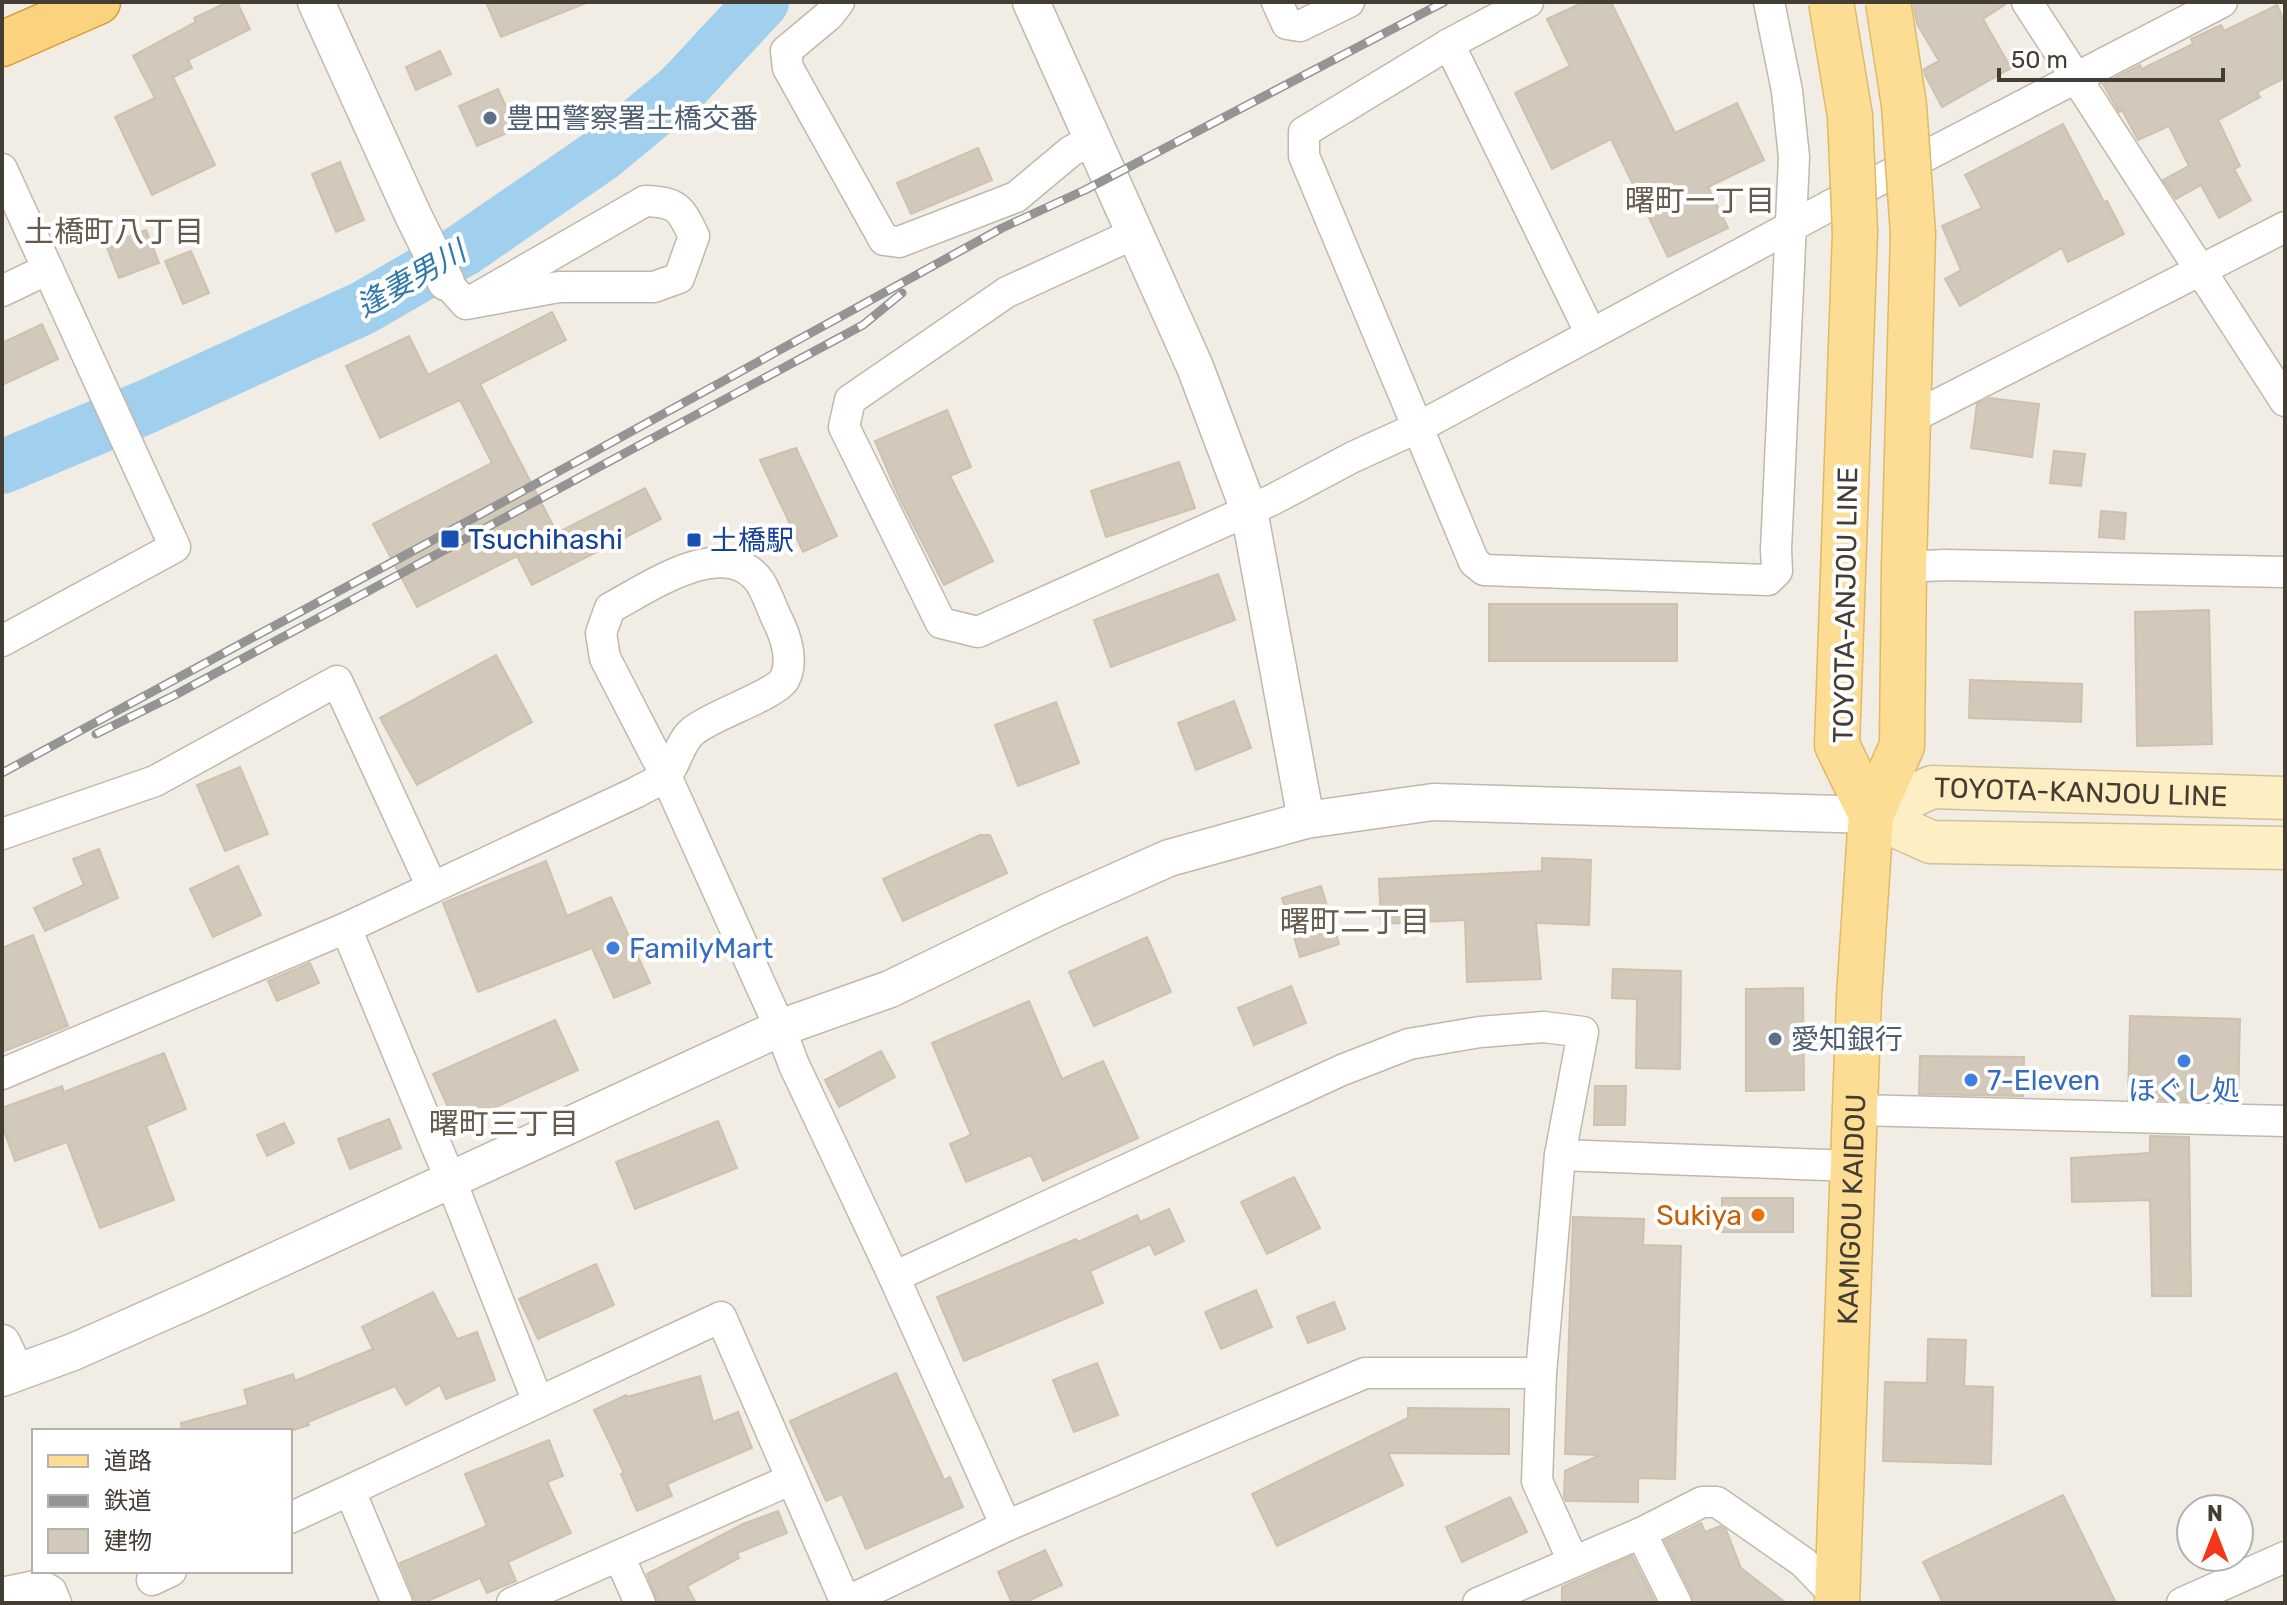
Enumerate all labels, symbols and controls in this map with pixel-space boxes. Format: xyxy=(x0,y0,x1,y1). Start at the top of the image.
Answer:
scale bar xyxy=(1999,32,2223,82)
text: 50 m xyxy=(2011,46,2068,74)
place label: 豊田警察署土橋交番 xyxy=(506,102,758,135)
marker: 豊田警察署土橋交番 xyxy=(481,109,499,127)
district label: 曙町一丁目 xyxy=(1625,183,1775,219)
district label: 土橋町八丁目 xyxy=(24,214,204,250)
water label: 逢妻男川 xyxy=(350,232,475,325)
street label: TOYOTA-ANJOU LINE xyxy=(1827,467,1864,743)
place label: Tsuchihashi xyxy=(468,523,623,556)
place label: 土橋駅 xyxy=(710,524,794,557)
marker: Tsuchihashi xyxy=(439,528,461,550)
marker: 土橋駅 xyxy=(685,531,703,549)
street label: TOYOTA-KANJOU LINE xyxy=(1934,771,2228,813)
district label: 曙町二丁目 xyxy=(1280,904,1430,940)
place label: FamilyMart xyxy=(629,932,773,965)
marker: FamilyMart xyxy=(604,939,622,957)
place label: 愛知銀行 xyxy=(1791,1023,1903,1056)
marker: 愛知銀行 xyxy=(1766,1030,1784,1048)
marker: ほぐし処 xyxy=(2175,1052,2193,1070)
place label: 7-Eleven xyxy=(1987,1064,2100,1097)
marker: 7-Eleven xyxy=(1962,1071,1980,1089)
place label: ほぐし処 xyxy=(2128,1074,2240,1107)
street label: KAMIGOU KAIDOU xyxy=(1831,1093,1872,1325)
district label: 曙町三丁目 xyxy=(429,1106,579,1142)
place label: Sukiya xyxy=(1656,1199,1742,1232)
marker: Sukiya xyxy=(1749,1206,1767,1224)
legend xyxy=(32,1429,292,1573)
text: 道路 xyxy=(104,1447,152,1475)
text: 鉄道 xyxy=(104,1487,152,1515)
north arrow xyxy=(2175,1493,2255,1573)
text: N xyxy=(2207,1500,2223,1527)
text: 建物 xyxy=(104,1527,152,1555)

